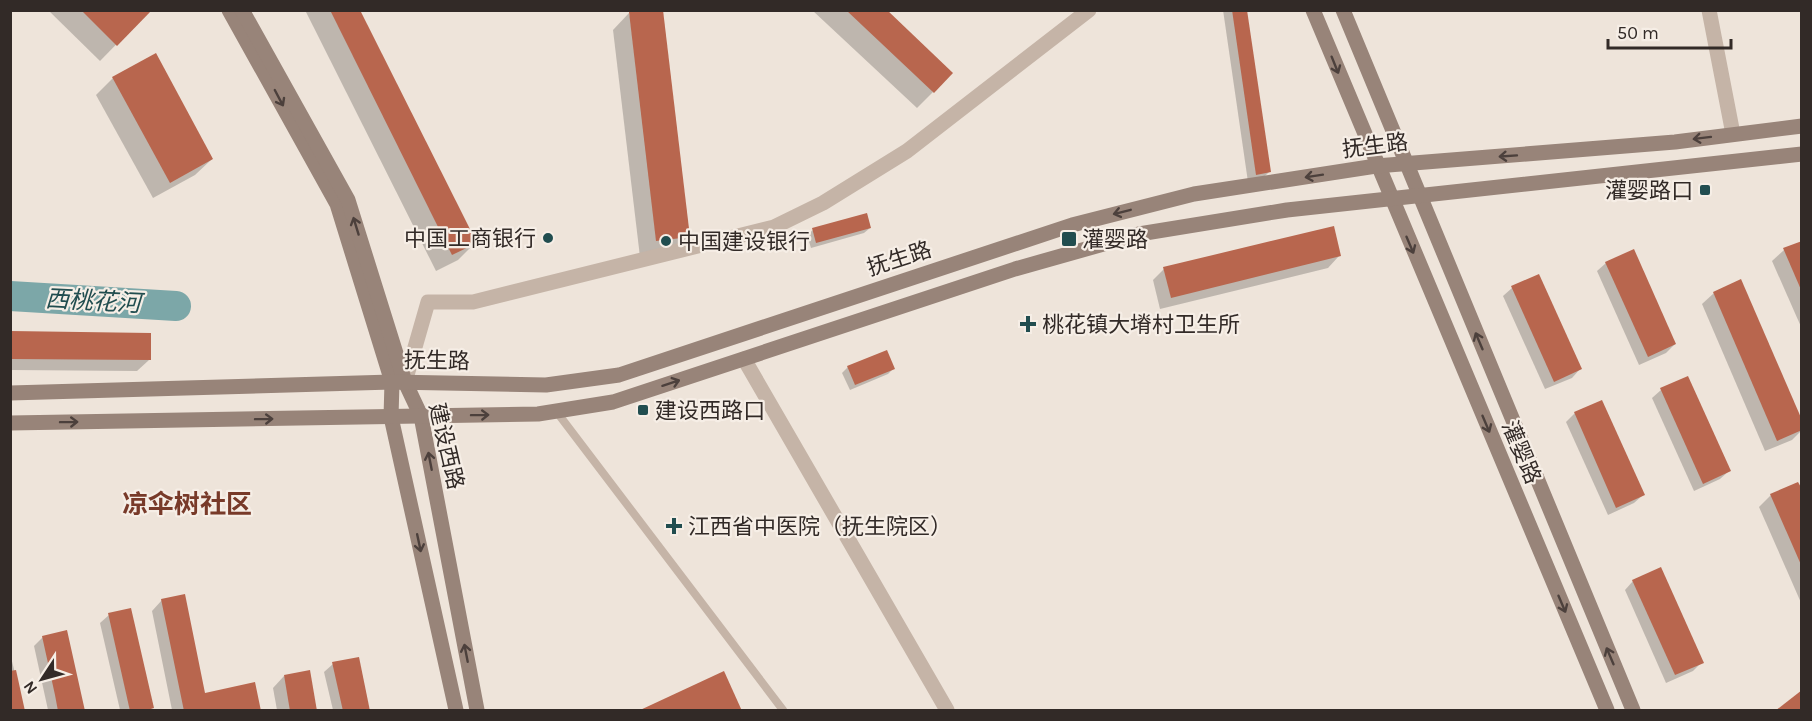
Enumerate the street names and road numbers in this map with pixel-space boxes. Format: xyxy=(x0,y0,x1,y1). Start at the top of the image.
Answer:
street label: 抚生路 xyxy=(1341,129,1409,163)
street label: 抚生路 xyxy=(864,236,935,282)
street label: 抚生路 xyxy=(404,347,470,375)
street label: 建设西路 xyxy=(423,400,469,492)
street label: 灌婴路 xyxy=(1496,417,1546,488)

